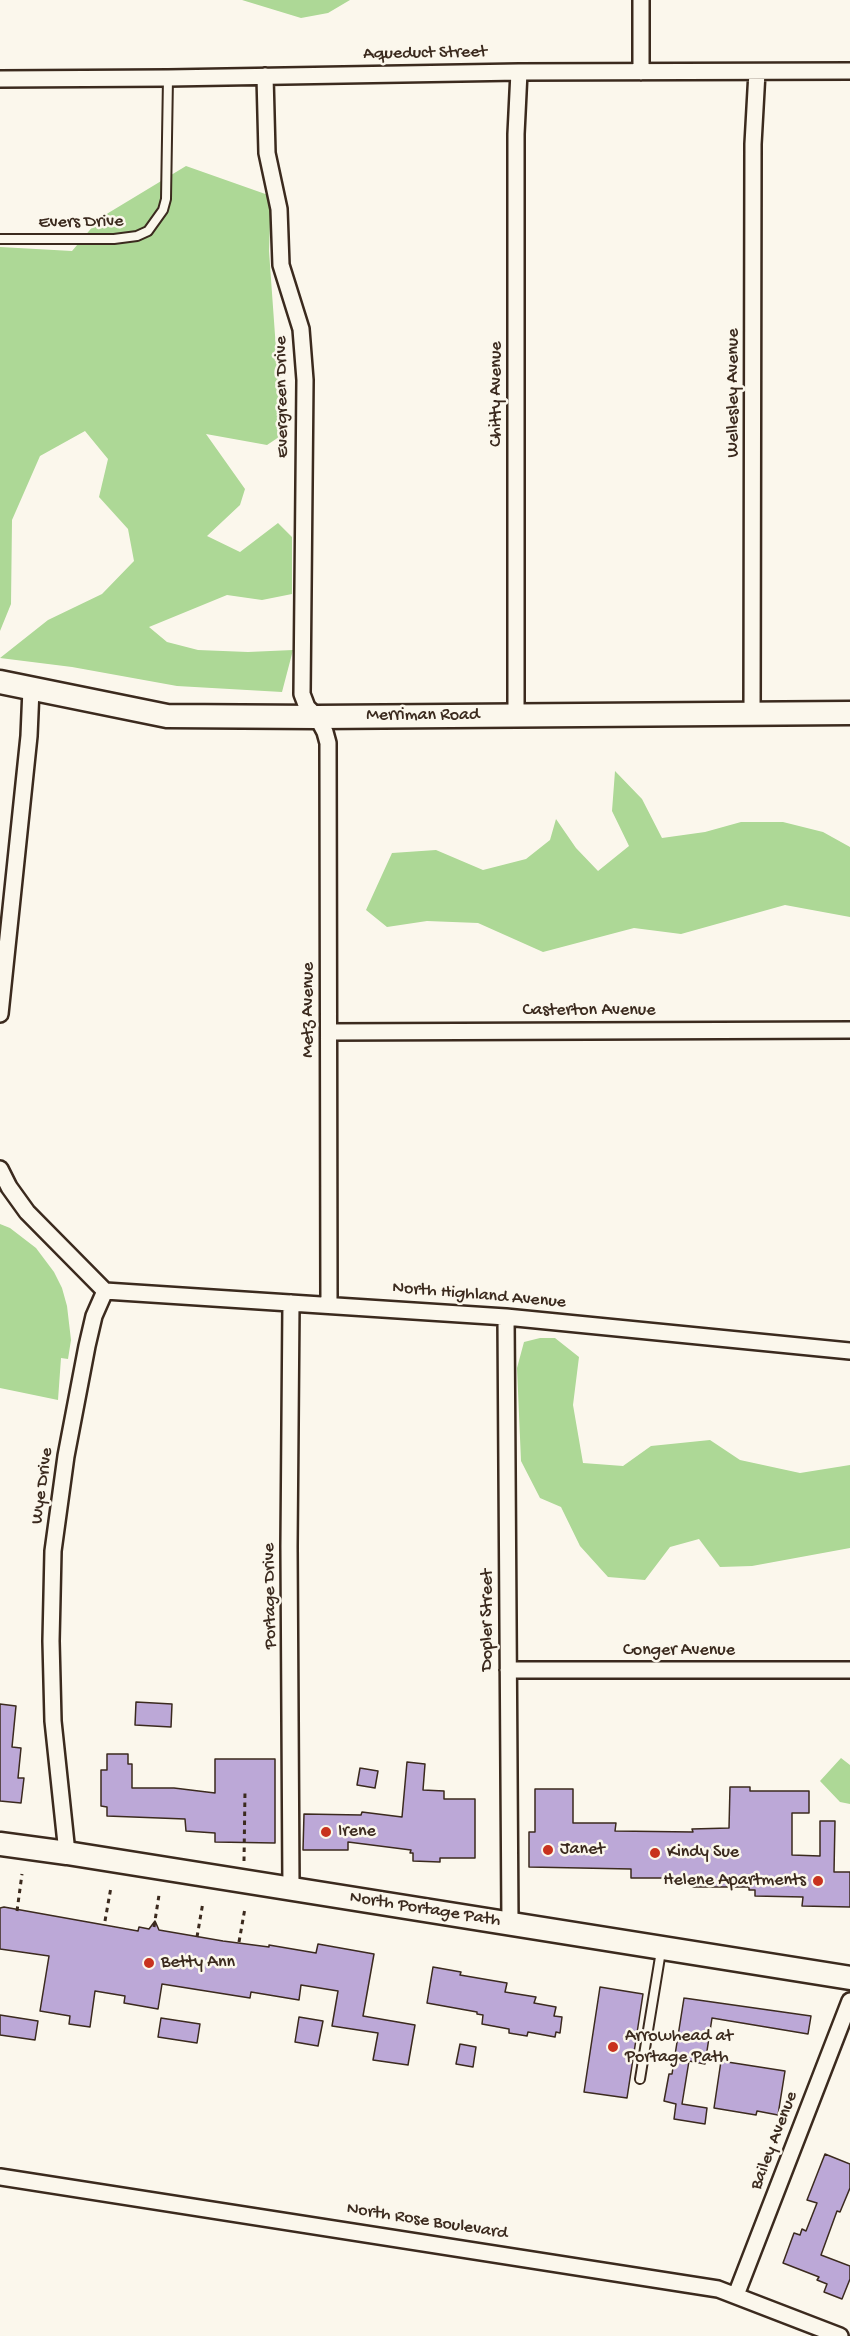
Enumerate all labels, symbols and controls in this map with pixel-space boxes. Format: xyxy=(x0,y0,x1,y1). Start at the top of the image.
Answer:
street label: Aqueduct Street xyxy=(363,42,487,66)
street label: Evers Drive xyxy=(38,211,124,235)
street label: Wellesley Avenue xyxy=(723,329,745,457)
street label: Evergreen Drive xyxy=(271,336,295,458)
street label: Chitty Avenue xyxy=(486,341,508,447)
street label: Merriman Road xyxy=(366,705,480,727)
street label: Metz Avenue xyxy=(298,962,320,1058)
street label: Casterton Avenue xyxy=(522,1000,656,1022)
street label: North Highland Avenue xyxy=(391,1278,567,1314)
street label: Wye Drive xyxy=(27,1446,59,1526)
street label: Portage Drive xyxy=(259,1543,283,1649)
street label: Dopler Street xyxy=(477,1569,499,1671)
street label: Conger Avenue xyxy=(623,1640,735,1662)
place label: Irene xyxy=(338,1821,376,1843)
marker: Irene xyxy=(319,1825,333,1839)
place label: Janet xyxy=(560,1839,605,1861)
place label: Kindy Sue xyxy=(667,1842,739,1864)
marker: Janet xyxy=(541,1843,555,1857)
marker: Kindy Sue xyxy=(648,1846,662,1860)
place label: Helene Apartments xyxy=(663,1870,806,1892)
marker: Helene Apartments xyxy=(811,1874,825,1888)
street label: North Portage Path xyxy=(348,1887,502,1933)
place label: Betty Ann xyxy=(161,1952,235,1974)
marker: Betty Ann xyxy=(142,1956,156,1970)
place label: Arrowhead at Portage Path xyxy=(625,2026,733,2068)
marker: Arrowhead at Portage Path xyxy=(606,2040,620,2054)
street label: Bailey Avenue xyxy=(746,2089,804,2193)
street label: North Rose Boulevard xyxy=(345,2199,509,2245)

